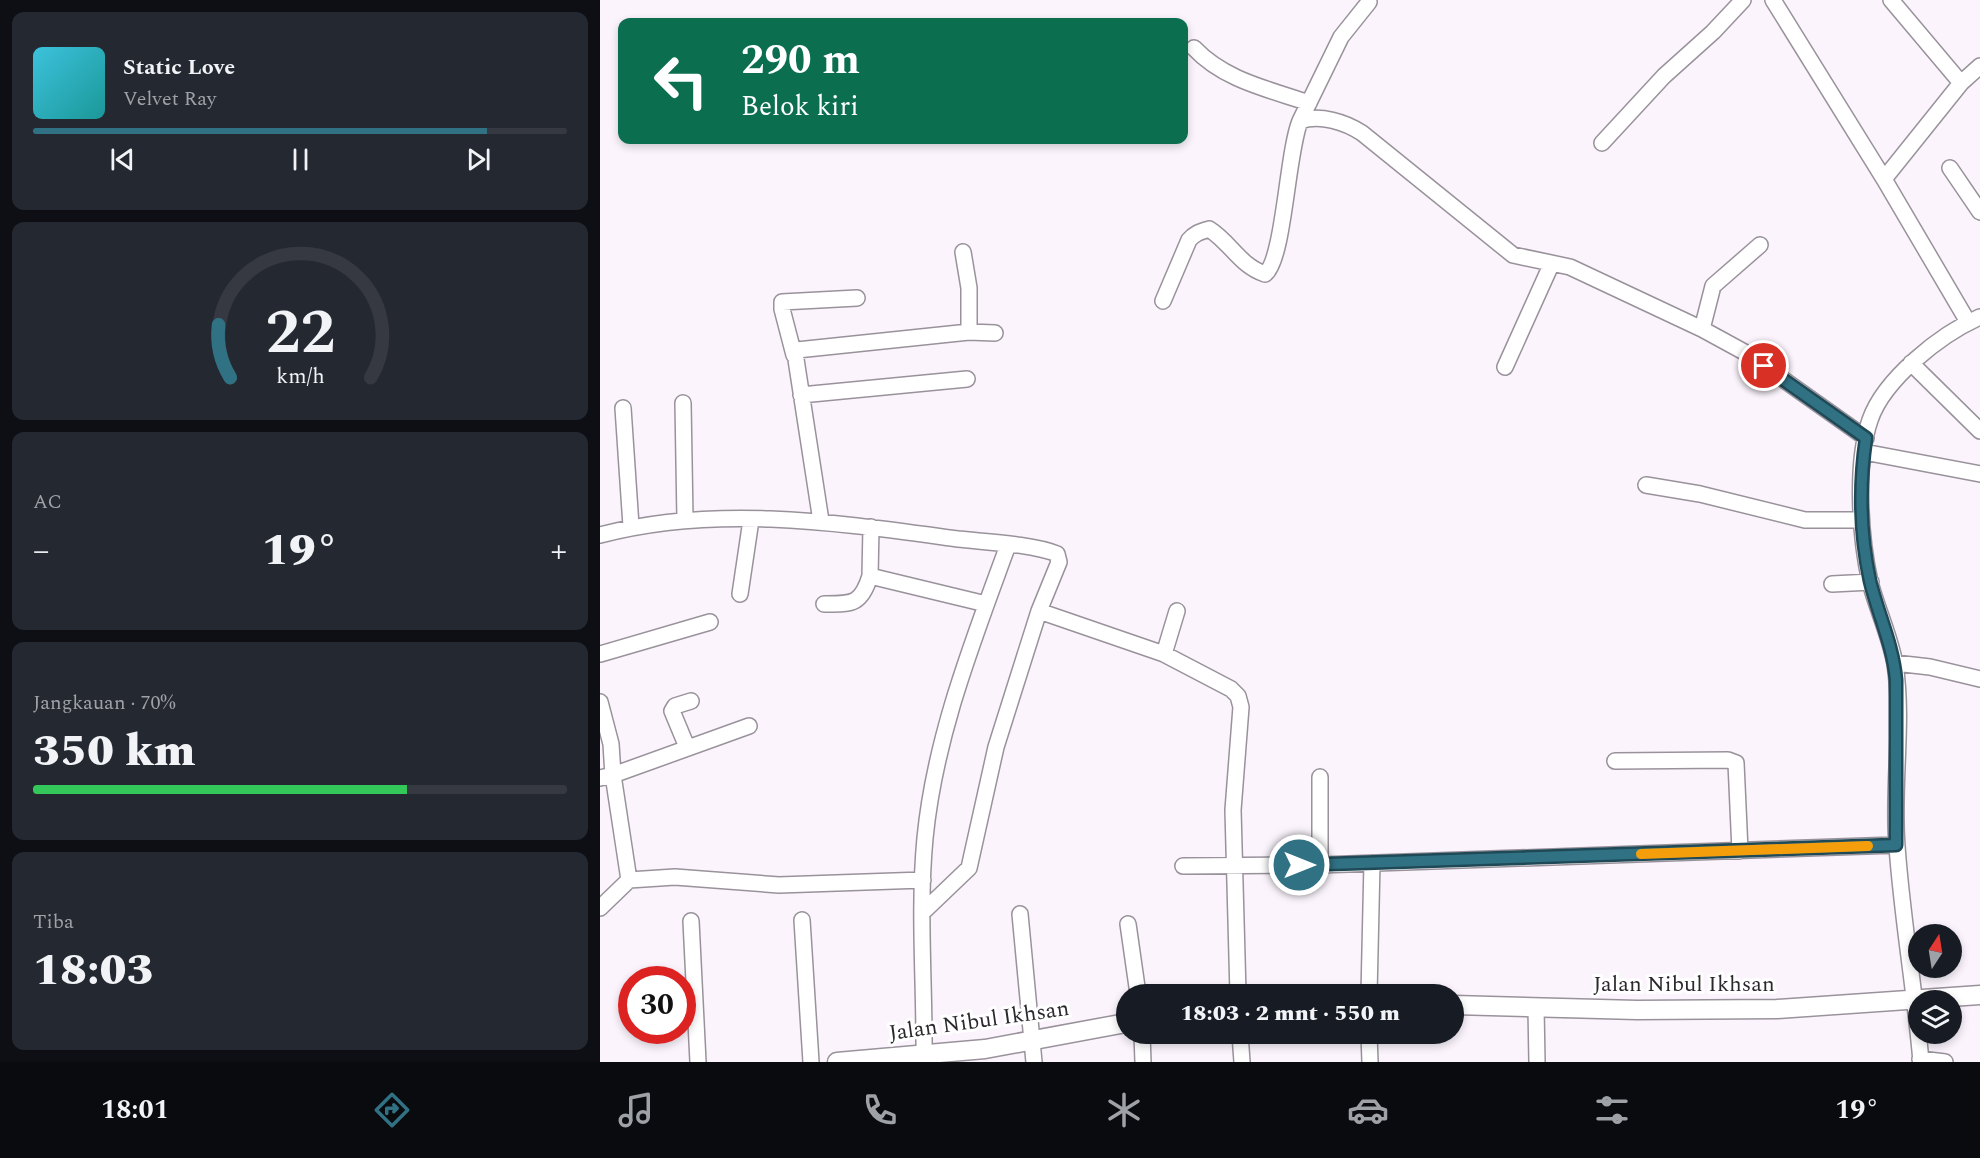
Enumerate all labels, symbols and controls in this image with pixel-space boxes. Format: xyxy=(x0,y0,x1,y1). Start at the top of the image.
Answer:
text: 290 m xyxy=(741,29,860,92)
icon: left xyxy=(642,42,720,120)
text: Static Love xyxy=(123,51,235,84)
text: Velvet Ray xyxy=(123,84,216,114)
text: Belok kiri xyxy=(741,86,859,128)
icon: previous xyxy=(106,143,139,176)
icon: pause xyxy=(284,143,317,176)
icon: next xyxy=(462,143,495,176)
text: 22 xyxy=(265,286,335,381)
pin xyxy=(1738,340,1789,391)
icon: arrive xyxy=(1747,349,1780,382)
text: km/h xyxy=(276,360,324,393)
text: AC xyxy=(33,487,62,517)
text: 19° xyxy=(262,516,338,585)
text: − xyxy=(33,526,50,576)
text: + xyxy=(550,526,567,576)
text: Jangkauan · 70% xyxy=(33,688,176,718)
text: 350 km xyxy=(33,717,195,786)
position arrow xyxy=(1267,833,1331,897)
text: Tiba xyxy=(33,907,74,937)
north arrow xyxy=(1908,924,1962,978)
map controls xyxy=(1908,924,1962,1044)
text: 18:03 xyxy=(33,936,154,1005)
speed limit sign: 30 xyxy=(618,966,696,1044)
street label: Jalan Nibul Ikhsan xyxy=(1593,968,1775,1001)
button: layers xyxy=(1908,990,1962,1044)
street label: Jalan Nibul Ikhsan xyxy=(887,992,1071,1050)
text: 18:03 · 2 mnt · 550 m xyxy=(1180,997,1400,1030)
text: 18:01 xyxy=(101,1089,169,1131)
icon: directions xyxy=(371,1089,413,1131)
icon: music xyxy=(615,1089,657,1131)
icon: phone xyxy=(859,1089,901,1131)
icon: climate xyxy=(1103,1089,1145,1131)
icon: car xyxy=(1347,1089,1389,1131)
icon: filters xyxy=(1591,1089,1633,1131)
text: 19° xyxy=(1835,1089,1879,1131)

